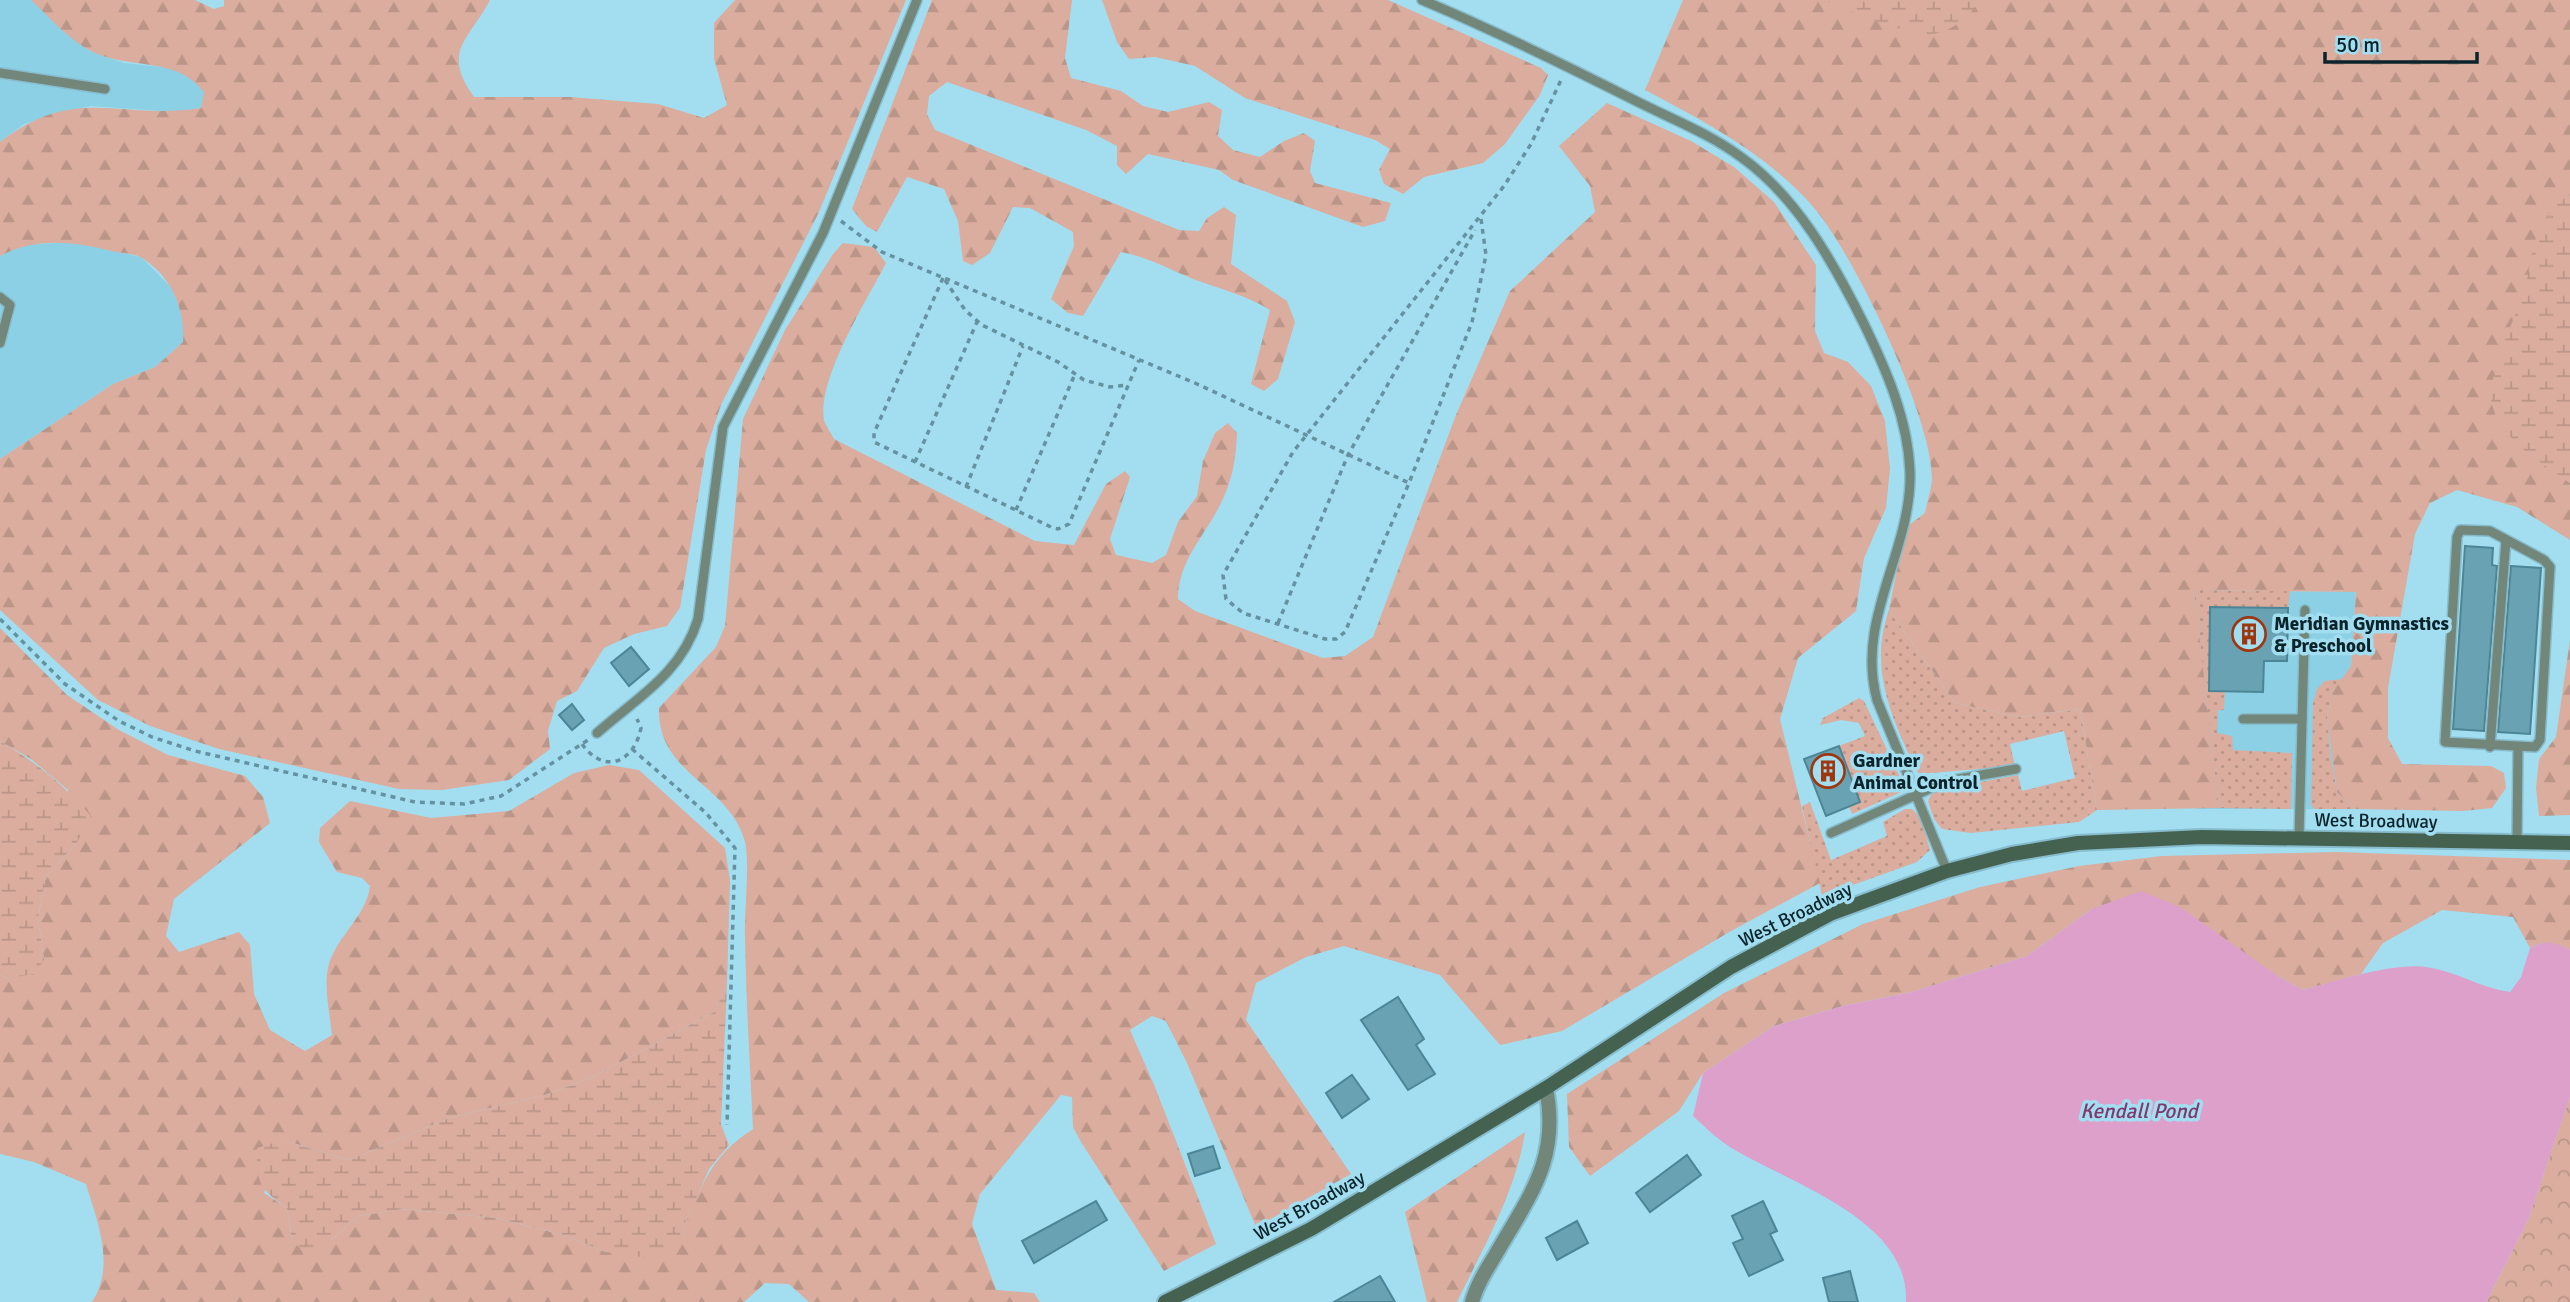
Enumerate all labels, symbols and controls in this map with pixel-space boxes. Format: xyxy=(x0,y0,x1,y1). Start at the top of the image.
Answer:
scale bar xyxy=(2325,21,2477,65)
text: 50 m xyxy=(2336,32,2380,58)
place label: Meridian Gymnastics & Preschool xyxy=(2274,612,2449,658)
building icon: Meridian Gymnastics & Preschool xyxy=(2230,615,2268,653)
place label: Gardner Animal Control xyxy=(1853,749,1978,795)
building icon: Gardner Animal Control xyxy=(1809,752,1847,790)
street label: West Broadway xyxy=(2314,808,2438,834)
street label: West Broadway xyxy=(1735,877,1856,953)
water label: Kendall Pond xyxy=(2080,1098,2201,1124)
street label: West Broadway xyxy=(1250,1165,1369,1246)

